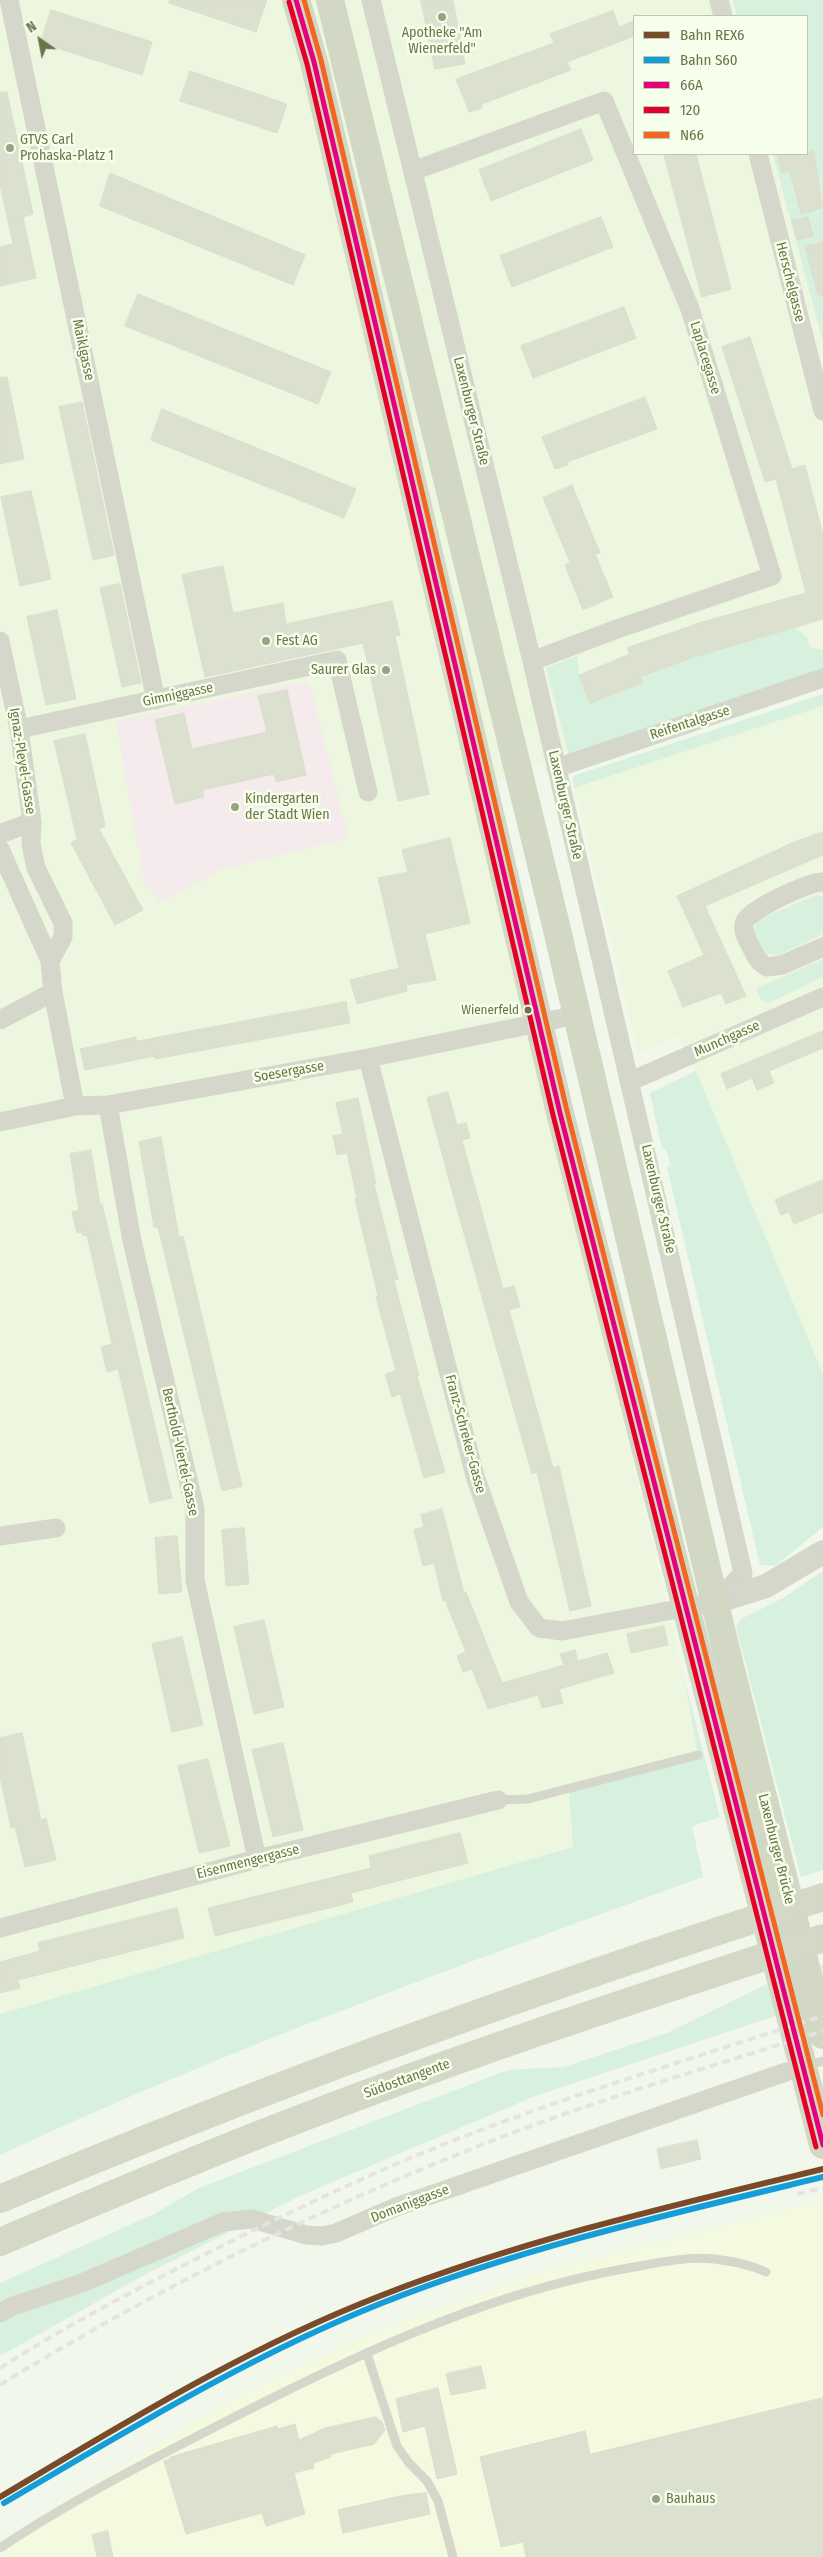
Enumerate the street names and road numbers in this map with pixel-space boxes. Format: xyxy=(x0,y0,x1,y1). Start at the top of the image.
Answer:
street label: Herschelgasse xyxy=(772,240,808,324)
street label: Maiklgasse xyxy=(68,318,98,382)
street label: Laplacegasse xyxy=(686,320,724,396)
street label: Laxenburger Straße xyxy=(449,355,493,467)
street label: Gimniggasse xyxy=(141,679,215,711)
street label: Reifentalgasse xyxy=(648,702,732,744)
street label: Ignaz-Pleyel-Gasse xyxy=(5,706,39,816)
street label: Laxenburger Straße xyxy=(544,749,586,861)
street label: Munchgasse xyxy=(692,1017,762,1061)
street label: Soesergasse xyxy=(253,1058,325,1086)
street label: Laxenburger Straße xyxy=(637,1143,679,1255)
street label: Franz-Schreker-Gasse xyxy=(441,1373,489,1495)
street label: Berthold-Viertel-Gasse xyxy=(158,1386,202,1518)
street label: Laxenburger Brücke xyxy=(754,1792,798,1906)
street label: Eisenmengergasse xyxy=(195,1841,301,1883)
street label: Südosttangente xyxy=(362,2056,452,2102)
street label: Domaniggasse xyxy=(369,2181,451,2227)

